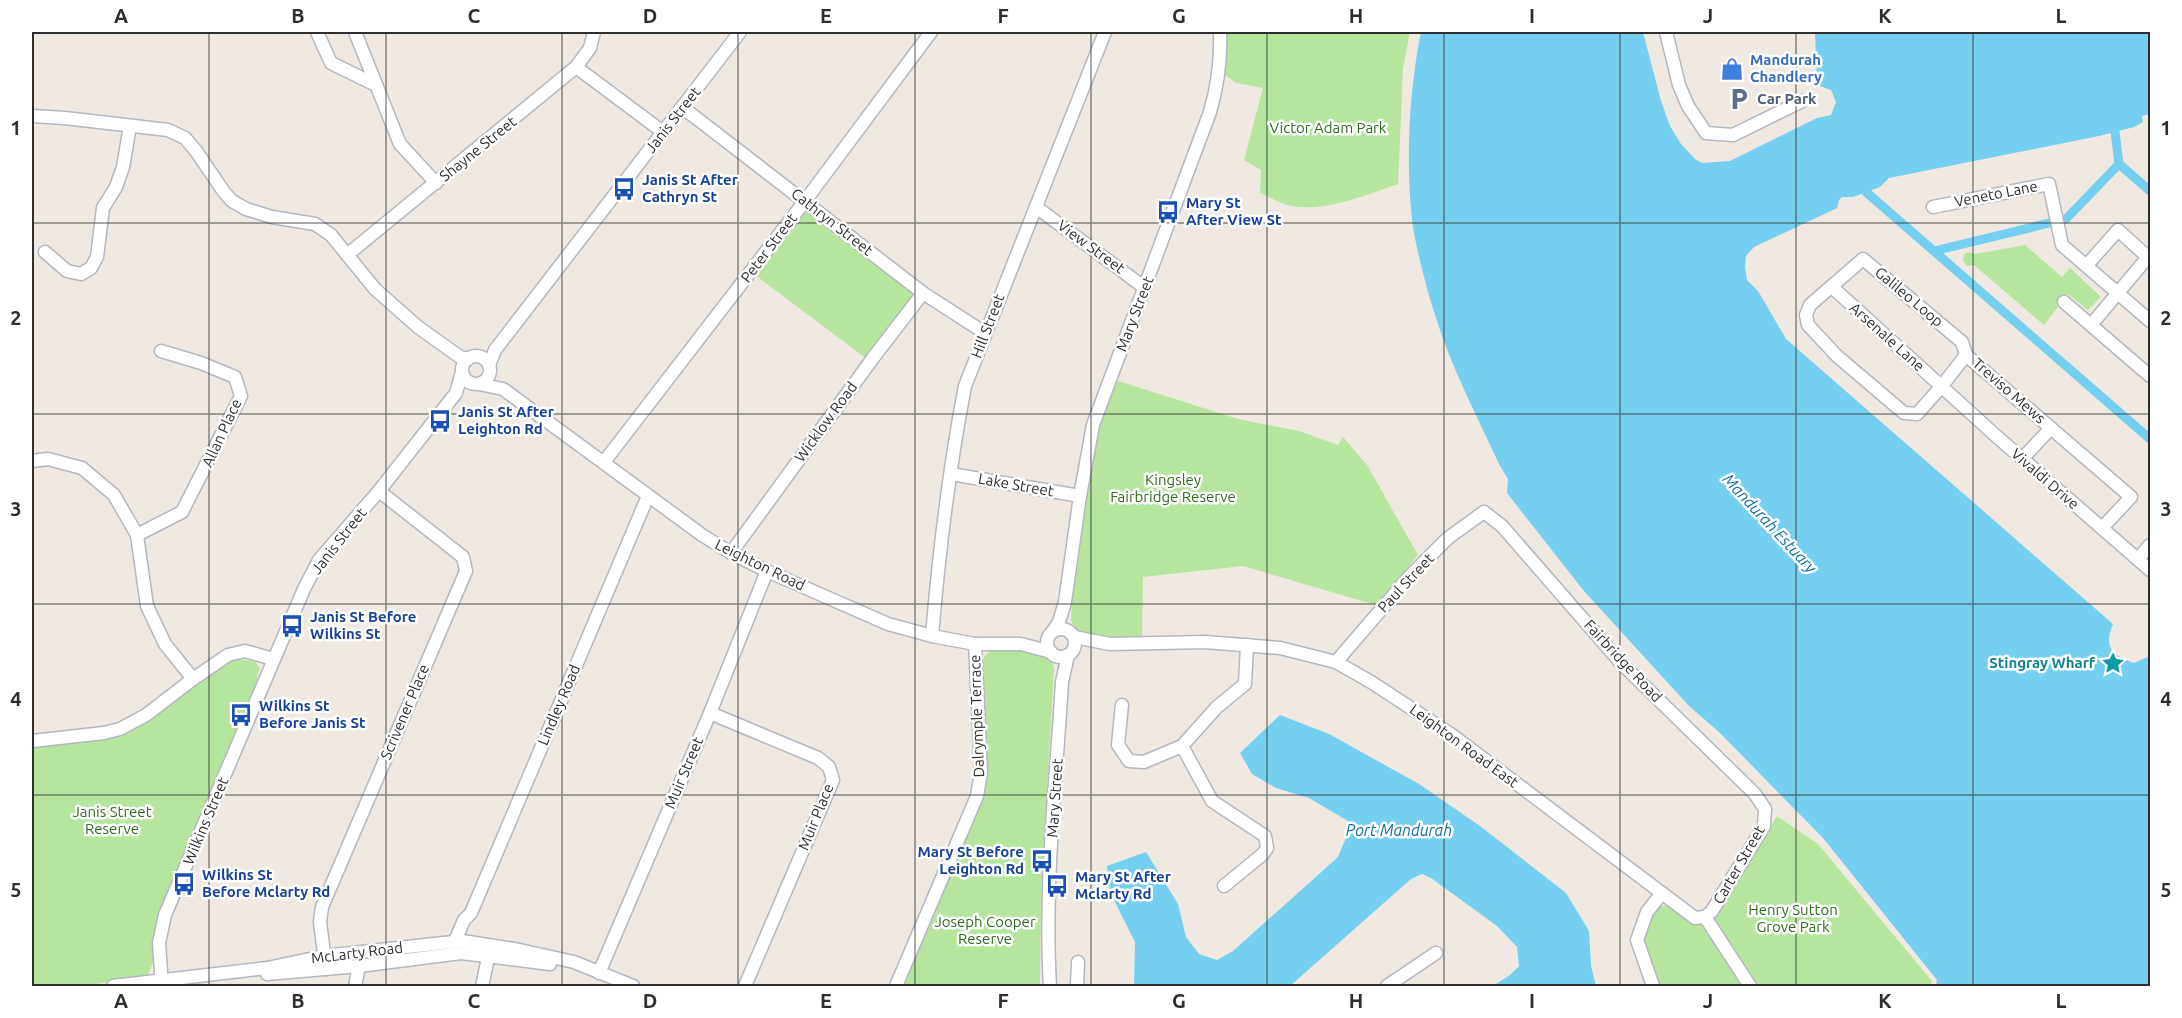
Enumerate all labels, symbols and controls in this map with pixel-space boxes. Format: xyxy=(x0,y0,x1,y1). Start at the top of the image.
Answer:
text: A xyxy=(114,4,128,27)
text: B xyxy=(291,4,305,27)
text: C xyxy=(468,4,481,27)
text: D xyxy=(643,4,657,27)
text: E xyxy=(820,4,832,27)
text: F xyxy=(997,4,1009,27)
text: G xyxy=(1172,4,1186,27)
text: H xyxy=(1349,4,1363,27)
text: I xyxy=(1529,4,1535,27)
text: J xyxy=(1703,4,1713,27)
text: K xyxy=(1878,4,1892,27)
text: L xyxy=(2056,4,2067,27)
place label: Mandurah Chandlery xyxy=(1750,51,1822,85)
shop icon: Mandurah Chandlery xyxy=(1719,56,1745,82)
street label: Janis Street xyxy=(642,83,704,156)
parking icon: Car Park xyxy=(1726,86,1752,112)
place label: Car Park xyxy=(1757,90,1817,107)
street label: Shayne Street xyxy=(436,113,519,185)
text: 1 xyxy=(10,116,22,139)
text: 1 xyxy=(2160,116,2172,139)
park label: Victor Adam Park xyxy=(1270,119,1387,136)
place label: Janis St After Cathryn St xyxy=(642,171,739,205)
bus stop icon: Janis St After Cathryn St xyxy=(611,176,637,202)
street label: Veneto Lane xyxy=(1953,177,2039,210)
street label: Cathryn Street xyxy=(788,185,876,259)
place label: Mary St After View St xyxy=(1186,194,1282,228)
bus stop icon: Mary St After View St xyxy=(1155,199,1181,225)
street label: Peter Street xyxy=(737,210,800,286)
street label: View Street xyxy=(1054,217,1128,277)
street label: Galileo Loop xyxy=(1872,263,1947,330)
street label: Mary Street xyxy=(1112,274,1157,354)
street label: Hill Street xyxy=(968,291,1008,360)
street label: Arsenale Lane xyxy=(1847,299,1928,375)
text: 2 xyxy=(10,306,22,329)
text: 2 xyxy=(2160,306,2172,329)
street label: Treviso Mews xyxy=(1969,354,2049,427)
street label: Wicklow Road xyxy=(791,378,860,465)
street label: Allan Place xyxy=(198,396,245,470)
place label: Janis St After Leighton Rd xyxy=(458,403,555,437)
bus stop icon: Janis St After Leighton Rd xyxy=(427,408,453,434)
street label: Vivaldi Drive xyxy=(2008,445,2083,513)
street label: Lake Street xyxy=(977,470,1055,500)
water label: Mandurah Estuary xyxy=(1720,470,1821,576)
park label: Kingsley Fairbridge Reserve xyxy=(1110,471,1236,505)
text: 3 xyxy=(10,497,22,520)
text: 3 xyxy=(2160,497,2172,520)
street label: Janis Street xyxy=(308,504,370,577)
street label: Leighton Road xyxy=(712,535,808,594)
street label: Paul Street xyxy=(1374,550,1437,616)
place label: Janis St Before Wilkins St xyxy=(310,608,416,642)
bus stop icon: Janis St Before Wilkins St xyxy=(279,613,305,639)
street label: Fairbridge Road xyxy=(1581,616,1666,705)
place icon: Stingray Wharf xyxy=(2100,650,2126,676)
street label: Dalrymple Terrace xyxy=(966,654,987,778)
place label: Stingray Wharf xyxy=(1989,654,2096,671)
street label: Scrivener Place xyxy=(377,662,432,762)
street label: Lindley Road xyxy=(534,662,583,748)
text: 4 xyxy=(10,687,22,710)
text: 4 xyxy=(2160,687,2172,710)
place label: Wilkins St Before Janis St xyxy=(259,697,366,731)
street label: Leighton Road East xyxy=(1407,701,1522,791)
bus stop icon: Wilkins St Before Janis St xyxy=(228,702,254,728)
street label: Muir Street xyxy=(661,734,706,811)
street label: Mary Street xyxy=(1043,758,1066,838)
street label: Wilkins Street xyxy=(179,774,232,867)
street label: Muir Place xyxy=(795,781,837,853)
park label: Janis Street Reserve xyxy=(72,803,152,837)
water label: Port Mandurah xyxy=(1346,821,1452,839)
street label: Carter Street xyxy=(1709,822,1768,907)
place label: Mary St Before Leighton Rd xyxy=(917,843,1024,877)
bus stop icon: Mary St Before Leighton Rd xyxy=(1029,848,1055,874)
place label: Wilkins St Before Mclarty Rd xyxy=(202,866,330,900)
place label: Mary St After Mclarty Rd xyxy=(1075,868,1172,902)
bus stop icon: Wilkins St Before Mclarty Rd xyxy=(171,871,197,897)
bus stop icon: Mary St After Mclarty Rd xyxy=(1044,873,1070,899)
text: 5 xyxy=(10,878,22,901)
text: 5 xyxy=(2160,878,2172,901)
park label: Henry Sutton Grove Park xyxy=(1748,901,1838,935)
park label: Joseph Cooper Reserve xyxy=(934,913,1036,947)
street label: McLarty Road xyxy=(310,938,404,967)
text: A xyxy=(114,989,128,1012)
text: B xyxy=(291,989,305,1012)
text: C xyxy=(468,989,481,1012)
text: D xyxy=(643,989,657,1012)
text: E xyxy=(820,989,832,1012)
text: F xyxy=(997,989,1009,1012)
text: G xyxy=(1172,989,1186,1012)
text: H xyxy=(1349,989,1363,1012)
text: I xyxy=(1529,989,1535,1012)
text: J xyxy=(1703,989,1713,1012)
text: K xyxy=(1878,989,1892,1012)
text: L xyxy=(2056,989,2067,1012)

